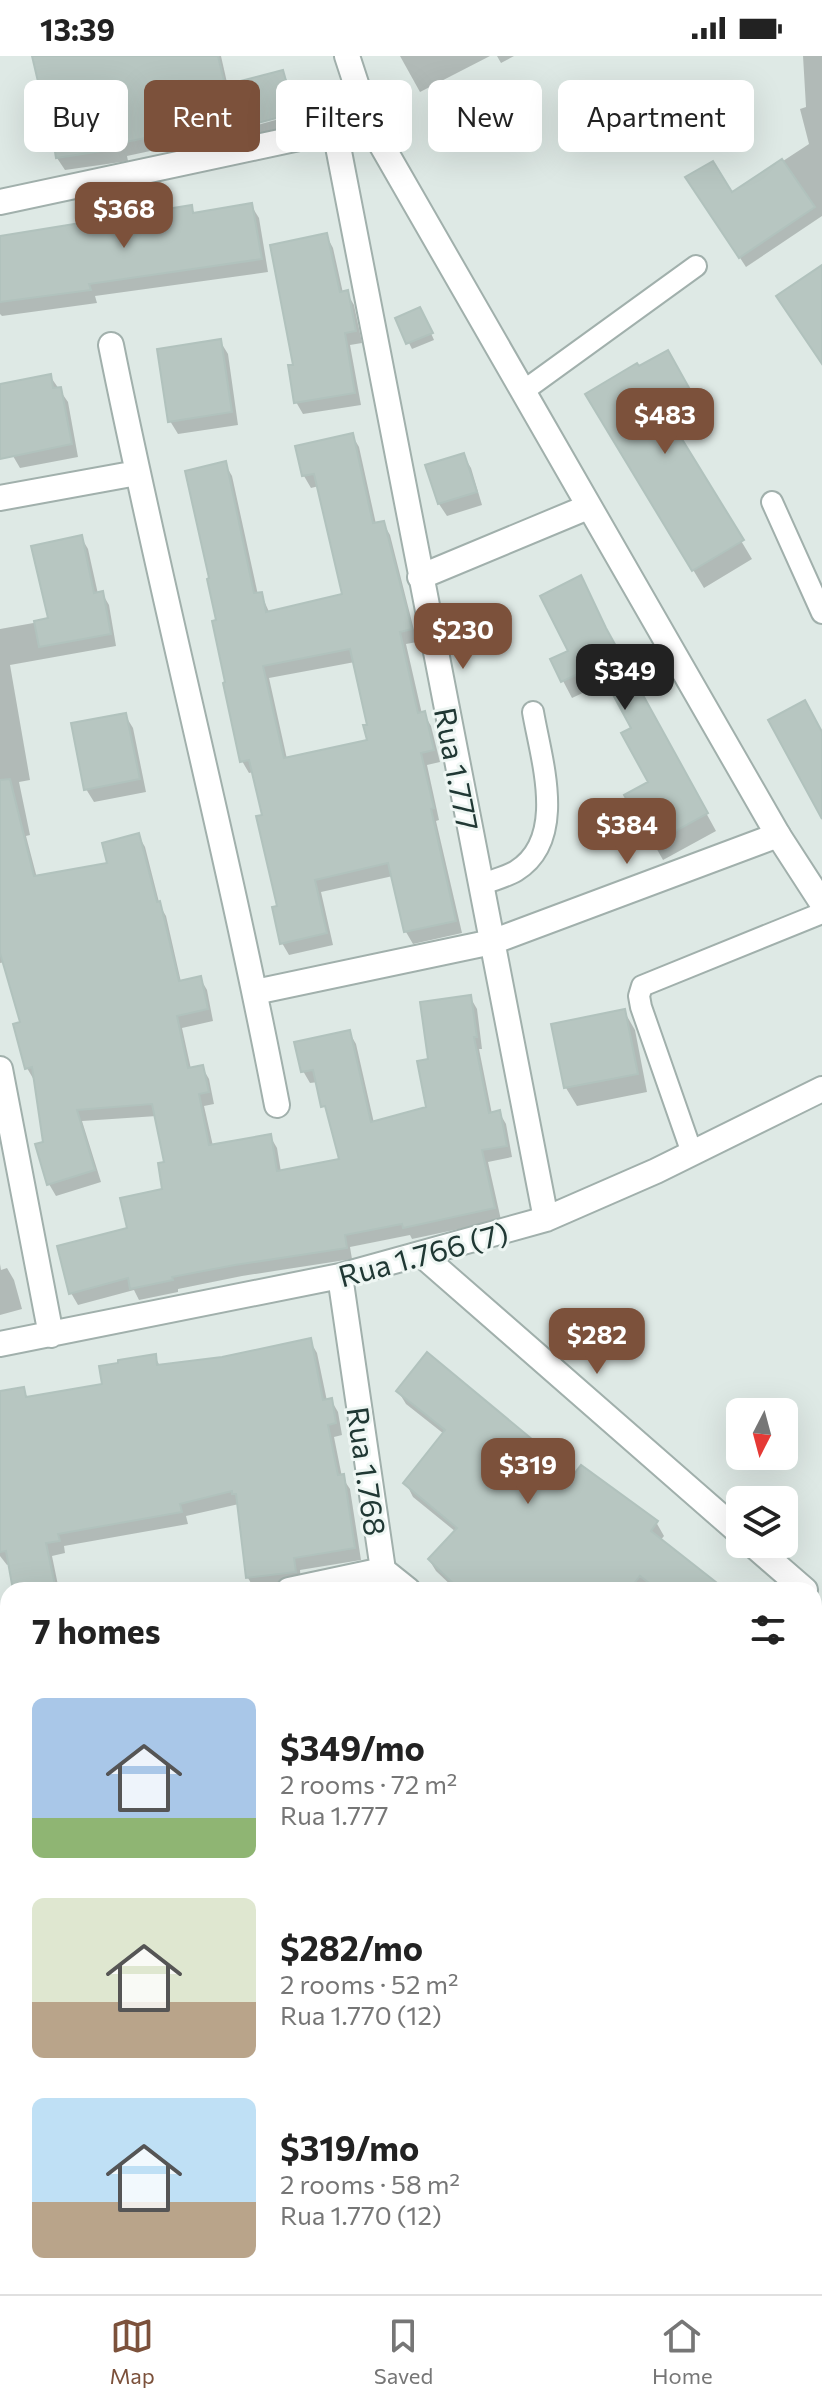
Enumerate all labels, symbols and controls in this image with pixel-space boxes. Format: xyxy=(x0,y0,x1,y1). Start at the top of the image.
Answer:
text: 13:39 xyxy=(40,10,115,47)
chip: Buy xyxy=(24,80,128,152)
chip: Rent xyxy=(144,80,260,152)
chip: Filters xyxy=(276,80,412,152)
chip: New xyxy=(428,80,542,152)
chip: Apartment xyxy=(558,80,754,152)
pin: $368 xyxy=(77,182,171,250)
text: $368 xyxy=(93,192,155,223)
pin: $483 xyxy=(618,388,712,456)
text: $483 xyxy=(634,398,696,429)
pin: $230 xyxy=(416,603,510,671)
text: $230 xyxy=(432,613,494,644)
pin: $349 xyxy=(578,644,672,712)
text: $349 xyxy=(594,654,656,685)
street label: Rua 1.777 xyxy=(428,704,488,834)
pin: $384 xyxy=(580,798,674,866)
text: $384 xyxy=(596,808,658,839)
street label: Rua 1.766 (7) xyxy=(334,1213,512,1293)
pin: $282 xyxy=(550,1308,644,1376)
text: $282 xyxy=(567,1318,627,1349)
north arrow xyxy=(726,1398,798,1470)
map controls xyxy=(726,1398,798,1558)
street label: Rua 1.768 xyxy=(341,1404,395,1538)
pin: $319 xyxy=(481,1438,575,1506)
text: $319 xyxy=(499,1448,557,1479)
button: layers xyxy=(726,1486,798,1558)
icon: filters xyxy=(746,1608,790,1652)
text: 7 homes xyxy=(32,1609,161,1651)
text: $349/mo xyxy=(280,1726,425,1768)
icon: home xyxy=(96,1730,192,1826)
text: 2 rooms · 72 m² xyxy=(280,1768,457,1799)
text: Rua 1.777 xyxy=(280,1799,389,1830)
text: $282/mo xyxy=(280,1926,423,1968)
icon: home xyxy=(96,1930,192,2026)
text: 2 rooms · 52 m² xyxy=(280,1968,458,1999)
text: Rua 1.770 (12) xyxy=(280,1999,442,2030)
text: $319/mo xyxy=(280,2126,419,2168)
icon: home xyxy=(96,2130,192,2226)
text: 2 rooms · 58 m² xyxy=(280,2168,460,2199)
text: Rua 1.770 (12) xyxy=(280,2199,442,2230)
tab: Map xyxy=(109,2314,155,2389)
tab: Saved xyxy=(374,2314,433,2389)
tab: Home xyxy=(652,2314,713,2389)

